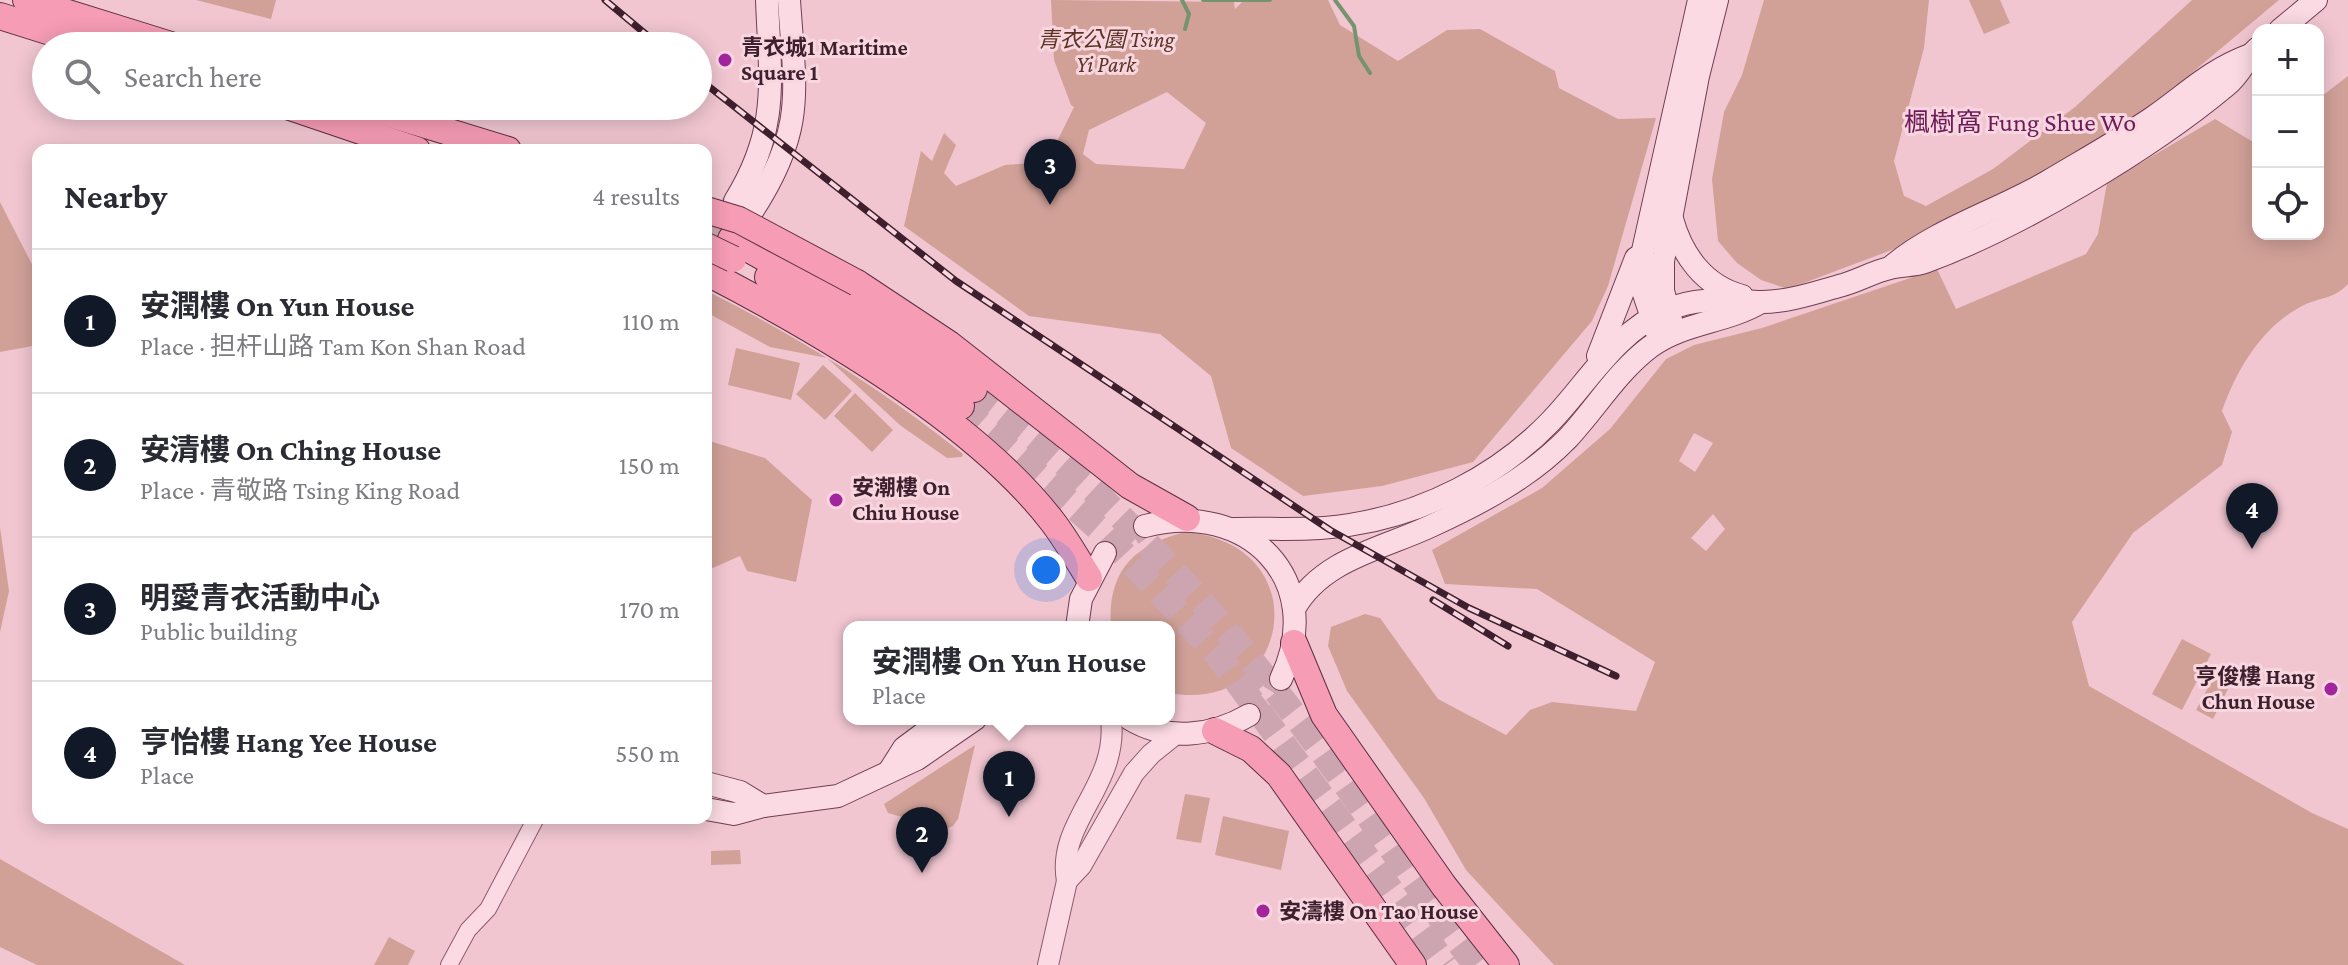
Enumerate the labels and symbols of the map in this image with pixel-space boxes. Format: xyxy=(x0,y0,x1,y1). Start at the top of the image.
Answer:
park label: 青衣公園 Tsing Yi Park xyxy=(1038,27,1176,77)
place label: 青衣城1 Maritime Square 1 xyxy=(741,35,908,85)
marker: 青衣城1 Maritime Square 1 xyxy=(716,51,734,69)
district label: 楓樹窩 Fung Shue Wo xyxy=(1904,108,2136,137)
pin: 3 xyxy=(1024,139,1076,205)
place label: 安潮樓 On Chiu House xyxy=(852,475,959,525)
pin: 4 xyxy=(2226,483,2278,549)
marker: 安潮樓 On Chiu House xyxy=(827,491,845,509)
your location xyxy=(1026,550,1066,590)
place label: 亨俊樓 Hang Chun House xyxy=(2195,664,2315,714)
marker: 亨俊樓 Hang Chun House xyxy=(2322,680,2340,698)
pin: 1 xyxy=(983,751,1035,817)
pin: 2 xyxy=(896,807,948,873)
place label: 安濤樓 On Tao House xyxy=(1279,899,1478,924)
marker: 安濤樓 On Tao House xyxy=(1254,902,1272,920)

